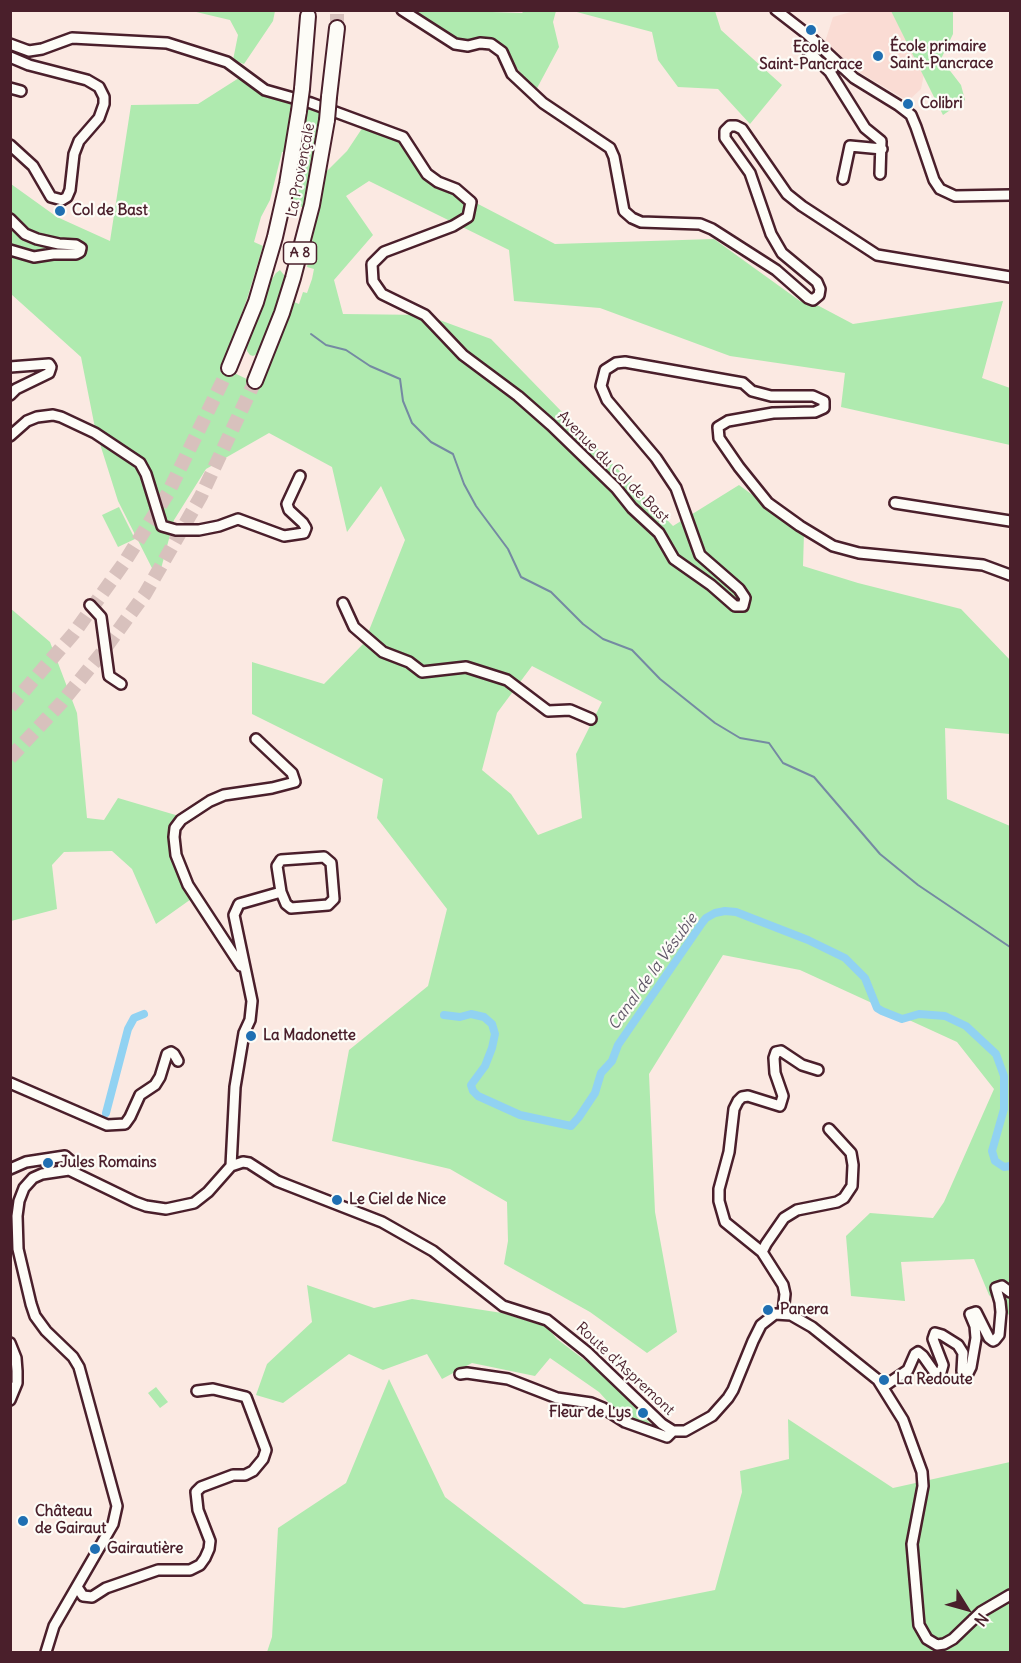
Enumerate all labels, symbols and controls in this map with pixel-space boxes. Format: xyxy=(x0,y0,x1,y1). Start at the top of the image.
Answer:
marker: Ecole Saint-Pancrace xyxy=(804,23,818,37)
place label: École primaire Saint-Pancrace xyxy=(890,38,993,73)
place label: Ecole Saint-Pancrace xyxy=(759,39,863,74)
marker: École primaire Saint-Pancrace xyxy=(871,49,885,63)
place label: Colibri xyxy=(920,95,963,113)
marker: Colibri xyxy=(901,97,915,111)
street label: La Provençale xyxy=(283,122,319,218)
place label: Col de Bast xyxy=(72,202,148,220)
marker: Col de Bast xyxy=(53,204,67,218)
road number: A 8 xyxy=(284,242,316,264)
street label: Avenue du Col de Bast xyxy=(553,407,673,527)
water label: Canal de la Vésubie xyxy=(604,910,702,1034)
place label: La Madonette xyxy=(263,1027,356,1045)
marker: La Madonette xyxy=(244,1029,258,1043)
place label: Jules Romains xyxy=(60,1154,157,1172)
marker: Jules Romains xyxy=(41,1156,55,1170)
place label: Le Ciel de Nice xyxy=(349,1191,446,1209)
marker: Le Ciel de Nice xyxy=(330,1193,344,1207)
place label: Panera xyxy=(780,1301,829,1319)
marker: Panera xyxy=(761,1303,775,1317)
street label: Route d'Aspremont xyxy=(572,1319,678,1419)
place label: La Redoute xyxy=(896,1371,972,1389)
marker: La Redoute xyxy=(877,1373,891,1387)
place label: Fleur de Lys xyxy=(549,1404,631,1422)
marker: Fleur de Lys xyxy=(636,1406,650,1420)
place label: Château de Gairaut xyxy=(35,1503,106,1538)
marker: Château de Gairaut xyxy=(16,1514,30,1528)
place label: Gairautière xyxy=(107,1540,183,1558)
marker: Gairautière xyxy=(88,1542,102,1556)
north arrow xyxy=(937,1579,997,1639)
text: N xyxy=(970,1609,993,1630)

